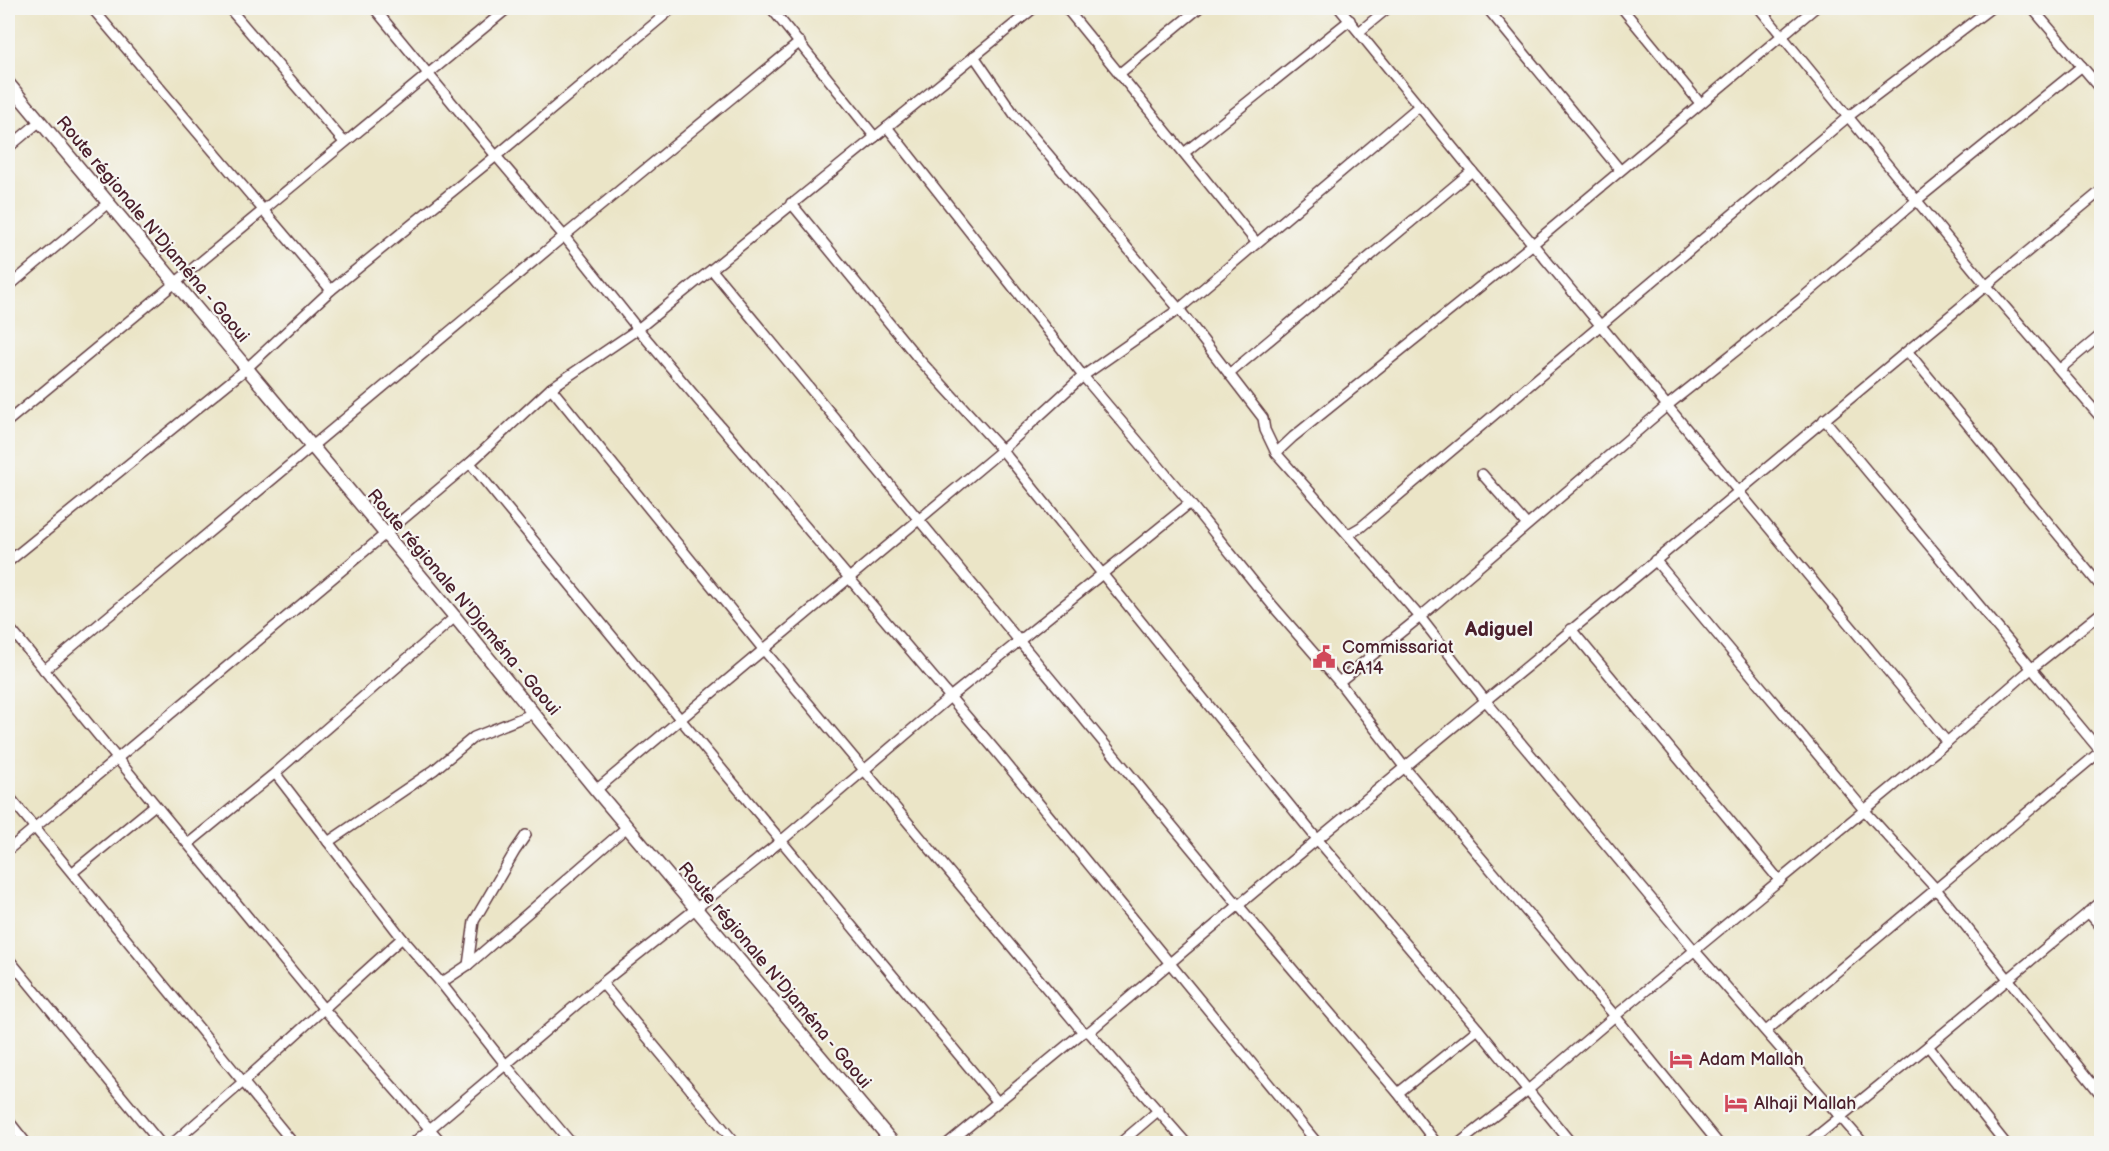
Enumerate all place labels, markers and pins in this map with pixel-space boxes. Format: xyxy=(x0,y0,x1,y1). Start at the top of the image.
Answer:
place label: Commissariat CA14 xyxy=(1342,637,1454,679)
public building icon: Commissariat CA14 xyxy=(1311,644,1337,670)
hotel icon: Adam Mallah xyxy=(1668,1046,1694,1072)
place label: Adam Mallah xyxy=(1699,1049,1804,1070)
hotel icon: Alhaji Mallah xyxy=(1723,1090,1749,1116)
place label: Alhaji Mallah xyxy=(1754,1093,1856,1114)

